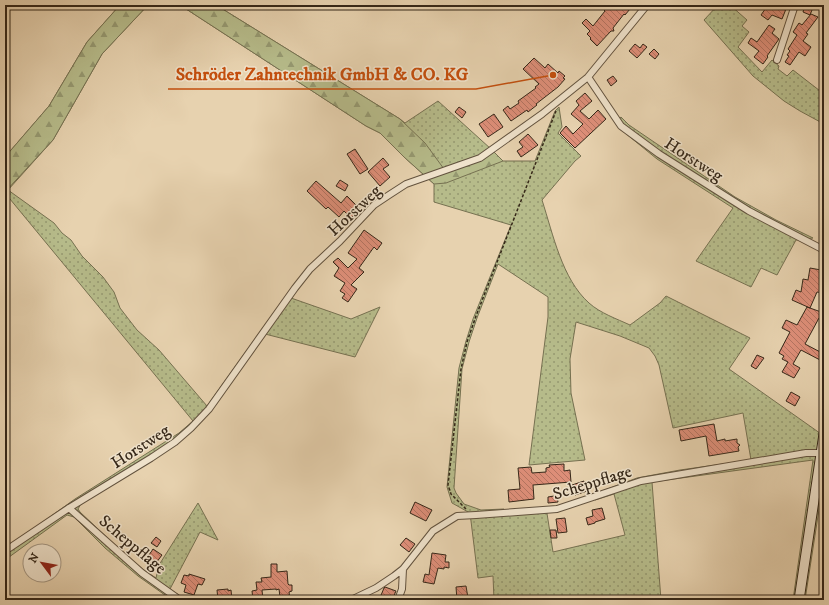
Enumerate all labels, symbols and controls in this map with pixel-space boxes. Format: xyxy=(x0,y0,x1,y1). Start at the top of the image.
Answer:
callout: Schröder Zahntechnik GmbH & CO. KG xyxy=(168,59,476,89)
text: Schröder Zahntechnik GmbH & CO. KG xyxy=(176,64,469,86)
street label: Horstweg xyxy=(660,133,728,187)
street label: Horstweg xyxy=(323,180,387,241)
street label: Horstweg xyxy=(107,419,175,474)
street label: Scheppflage xyxy=(550,461,634,505)
street label: Scheppflage xyxy=(94,510,171,579)
north arrow xyxy=(22,543,62,583)
text: N xyxy=(26,551,43,566)

